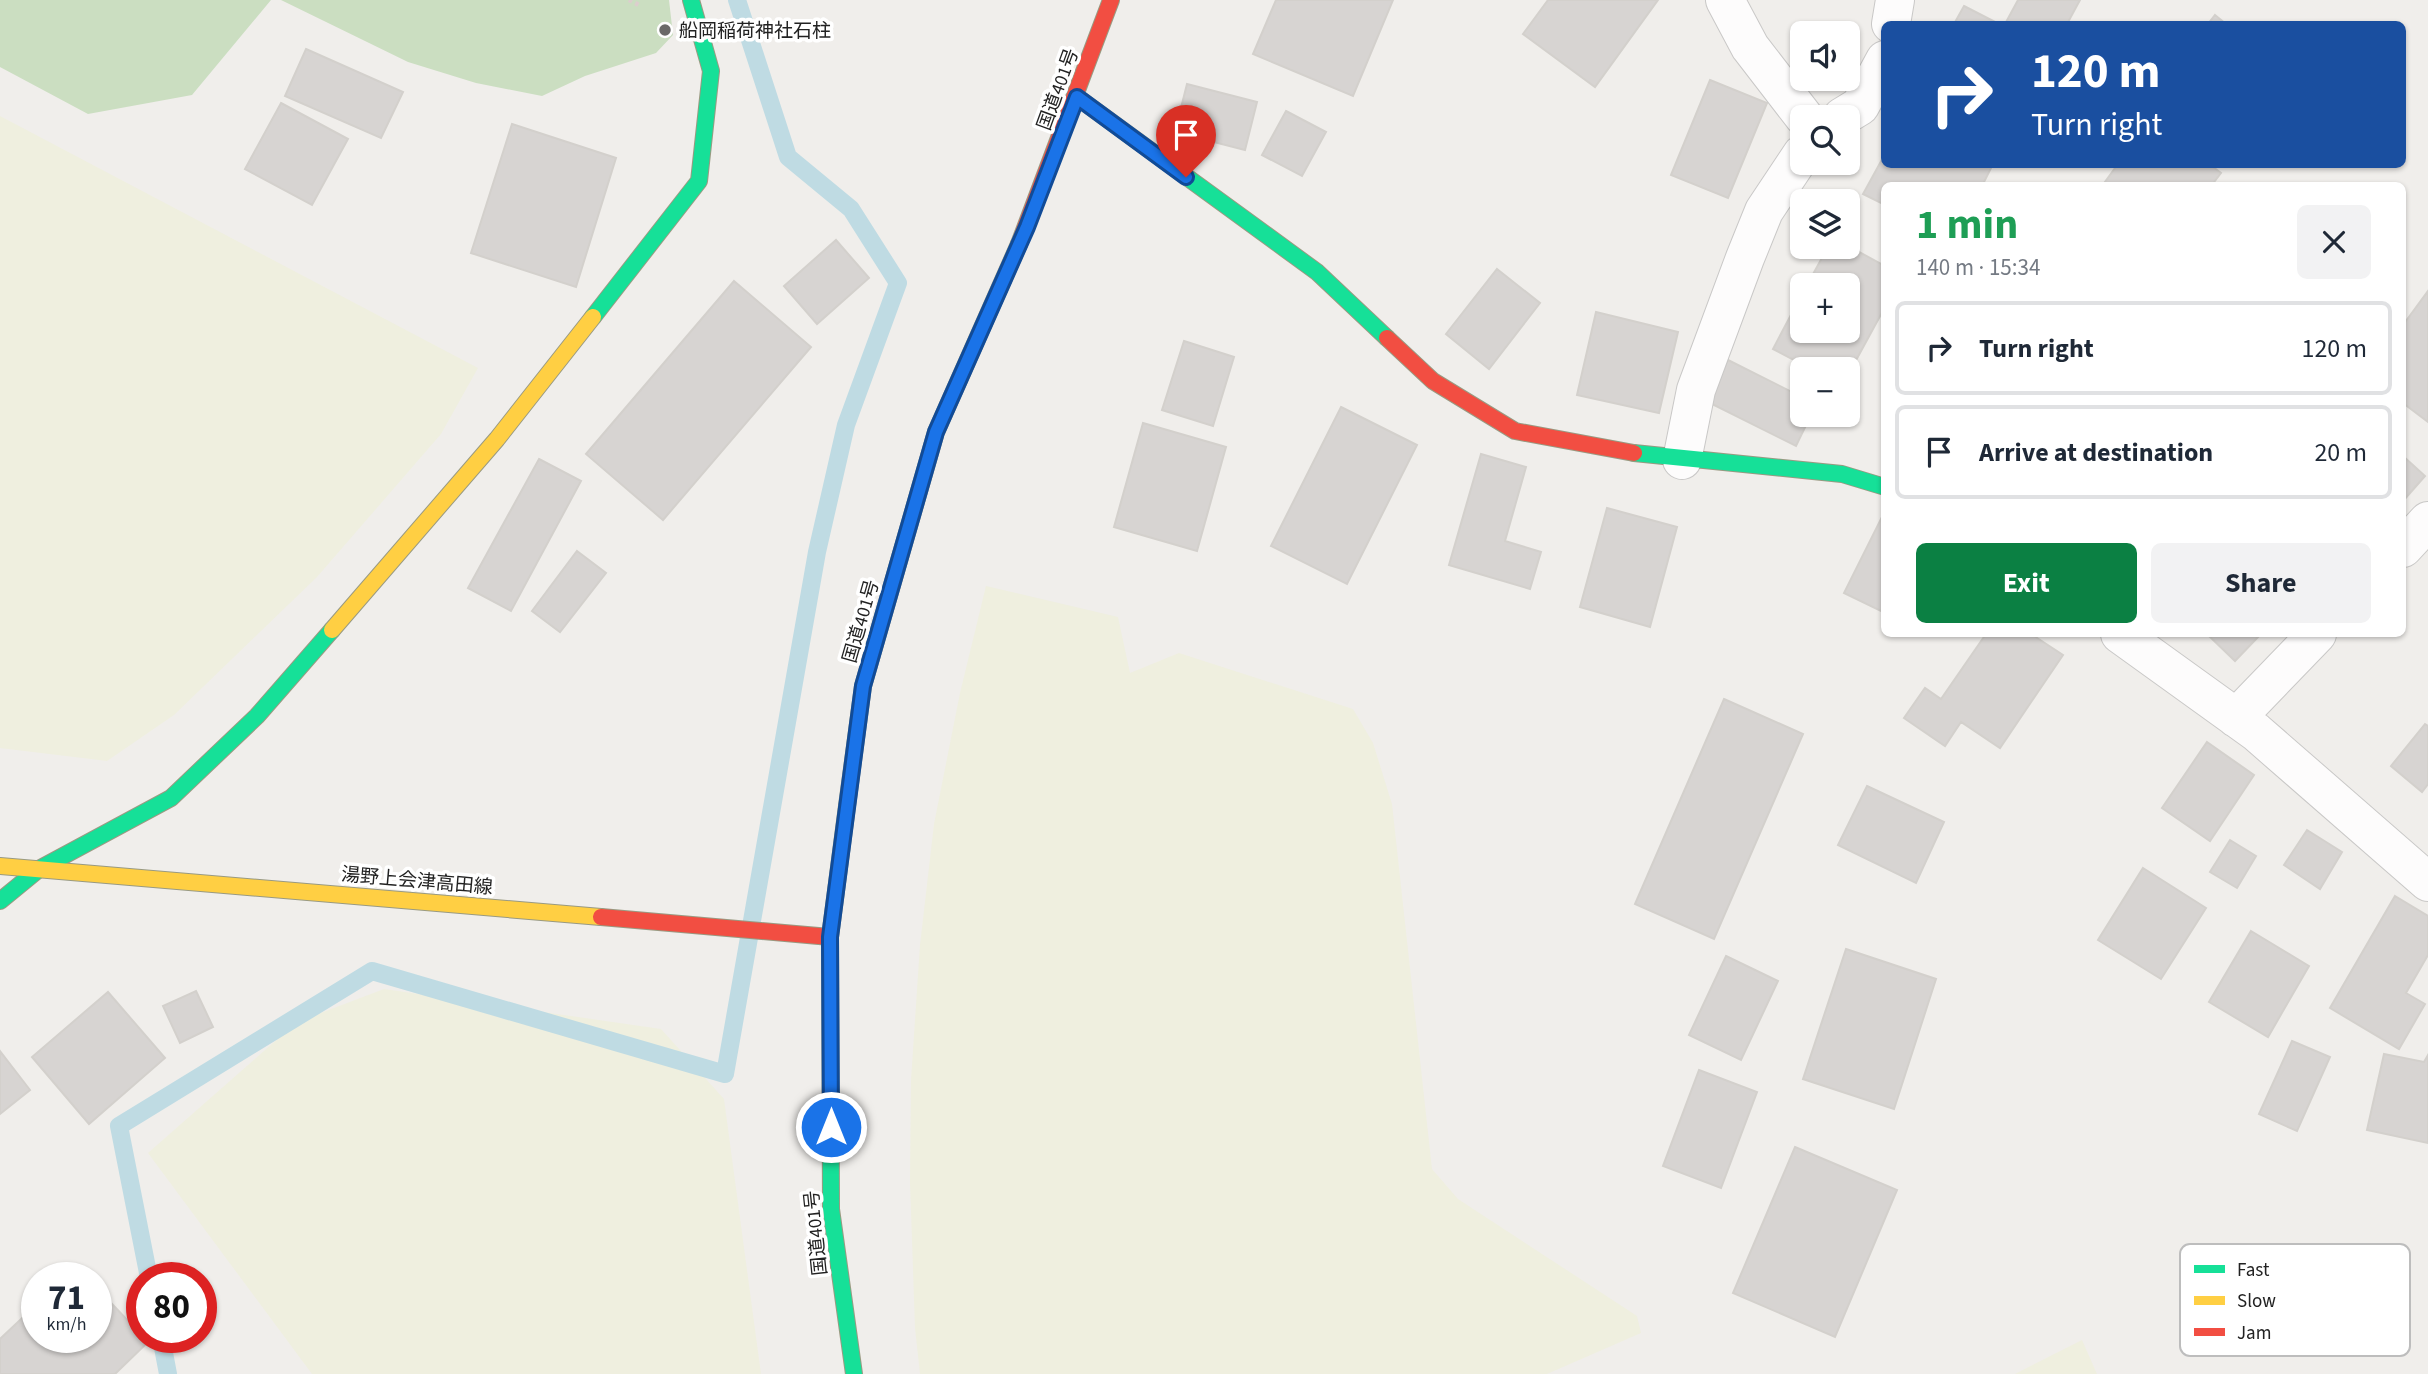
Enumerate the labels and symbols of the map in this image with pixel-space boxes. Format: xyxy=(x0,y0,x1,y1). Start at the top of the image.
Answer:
place label: 船岡稲荷神社石柱 xyxy=(679,18,831,45)
marker: 船岡稲荷神社石柱 xyxy=(657,22,673,38)
street label: 国道401号 xyxy=(1031,45,1086,134)
pin xyxy=(1156,105,1216,177)
street label: 国道401号 xyxy=(837,577,886,666)
street label: 湯野上会津高田線 xyxy=(340,861,494,902)
position arrow xyxy=(794,1090,868,1164)
street label: 国道401号 xyxy=(799,1189,834,1277)
legend xyxy=(2180,1244,2410,1356)
text: Fast xyxy=(2237,1257,2270,1284)
speed limit sign: 80 xyxy=(126,1262,217,1353)
text: Slow xyxy=(2237,1288,2276,1315)
text: Jam xyxy=(2237,1320,2271,1347)

